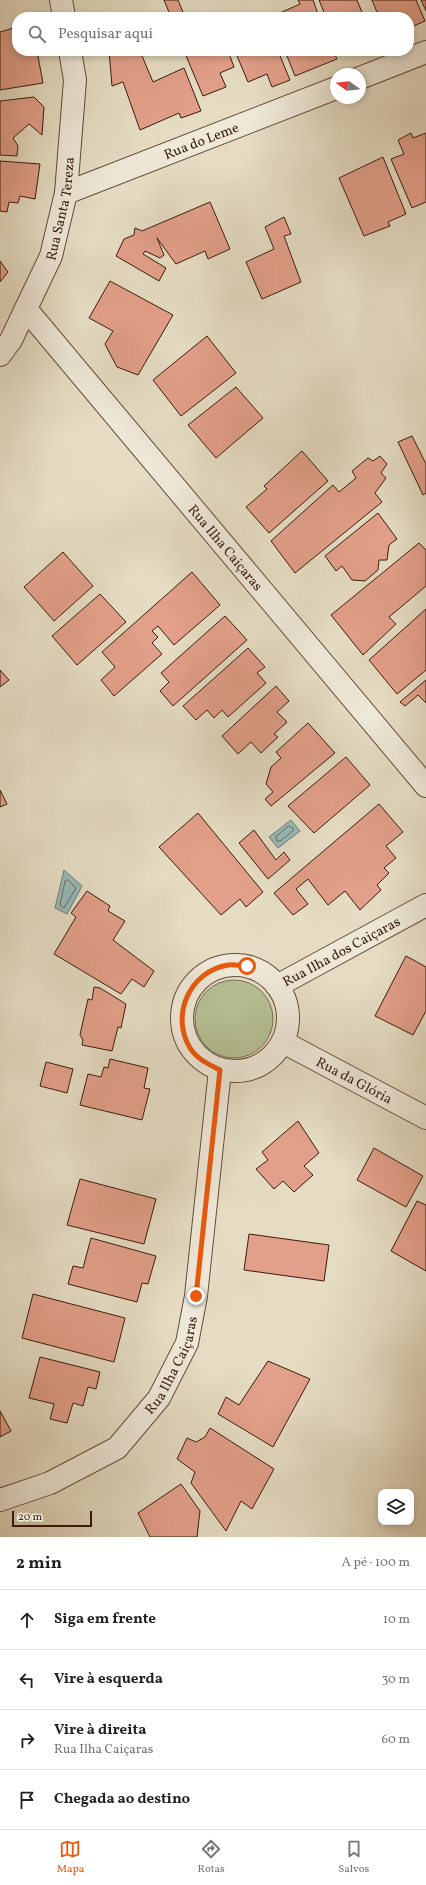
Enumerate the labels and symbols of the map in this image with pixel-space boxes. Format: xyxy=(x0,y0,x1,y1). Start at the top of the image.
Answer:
north arrow xyxy=(330,68,366,104)
street label: Rua do Leme xyxy=(161,119,242,165)
street label: Rua Santa Tereza xyxy=(42,156,80,263)
street label: Rua Ilha Caiçaras xyxy=(183,501,266,595)
street label: Rua Ilha dos Caiçaras xyxy=(280,913,404,992)
route start xyxy=(238,957,256,975)
street label: Rua da Glória xyxy=(312,1053,395,1109)
route end xyxy=(187,1287,205,1305)
street label: Rua Ilha Caiçaras xyxy=(141,1315,203,1419)
scale bar xyxy=(12,1509,92,1528)

